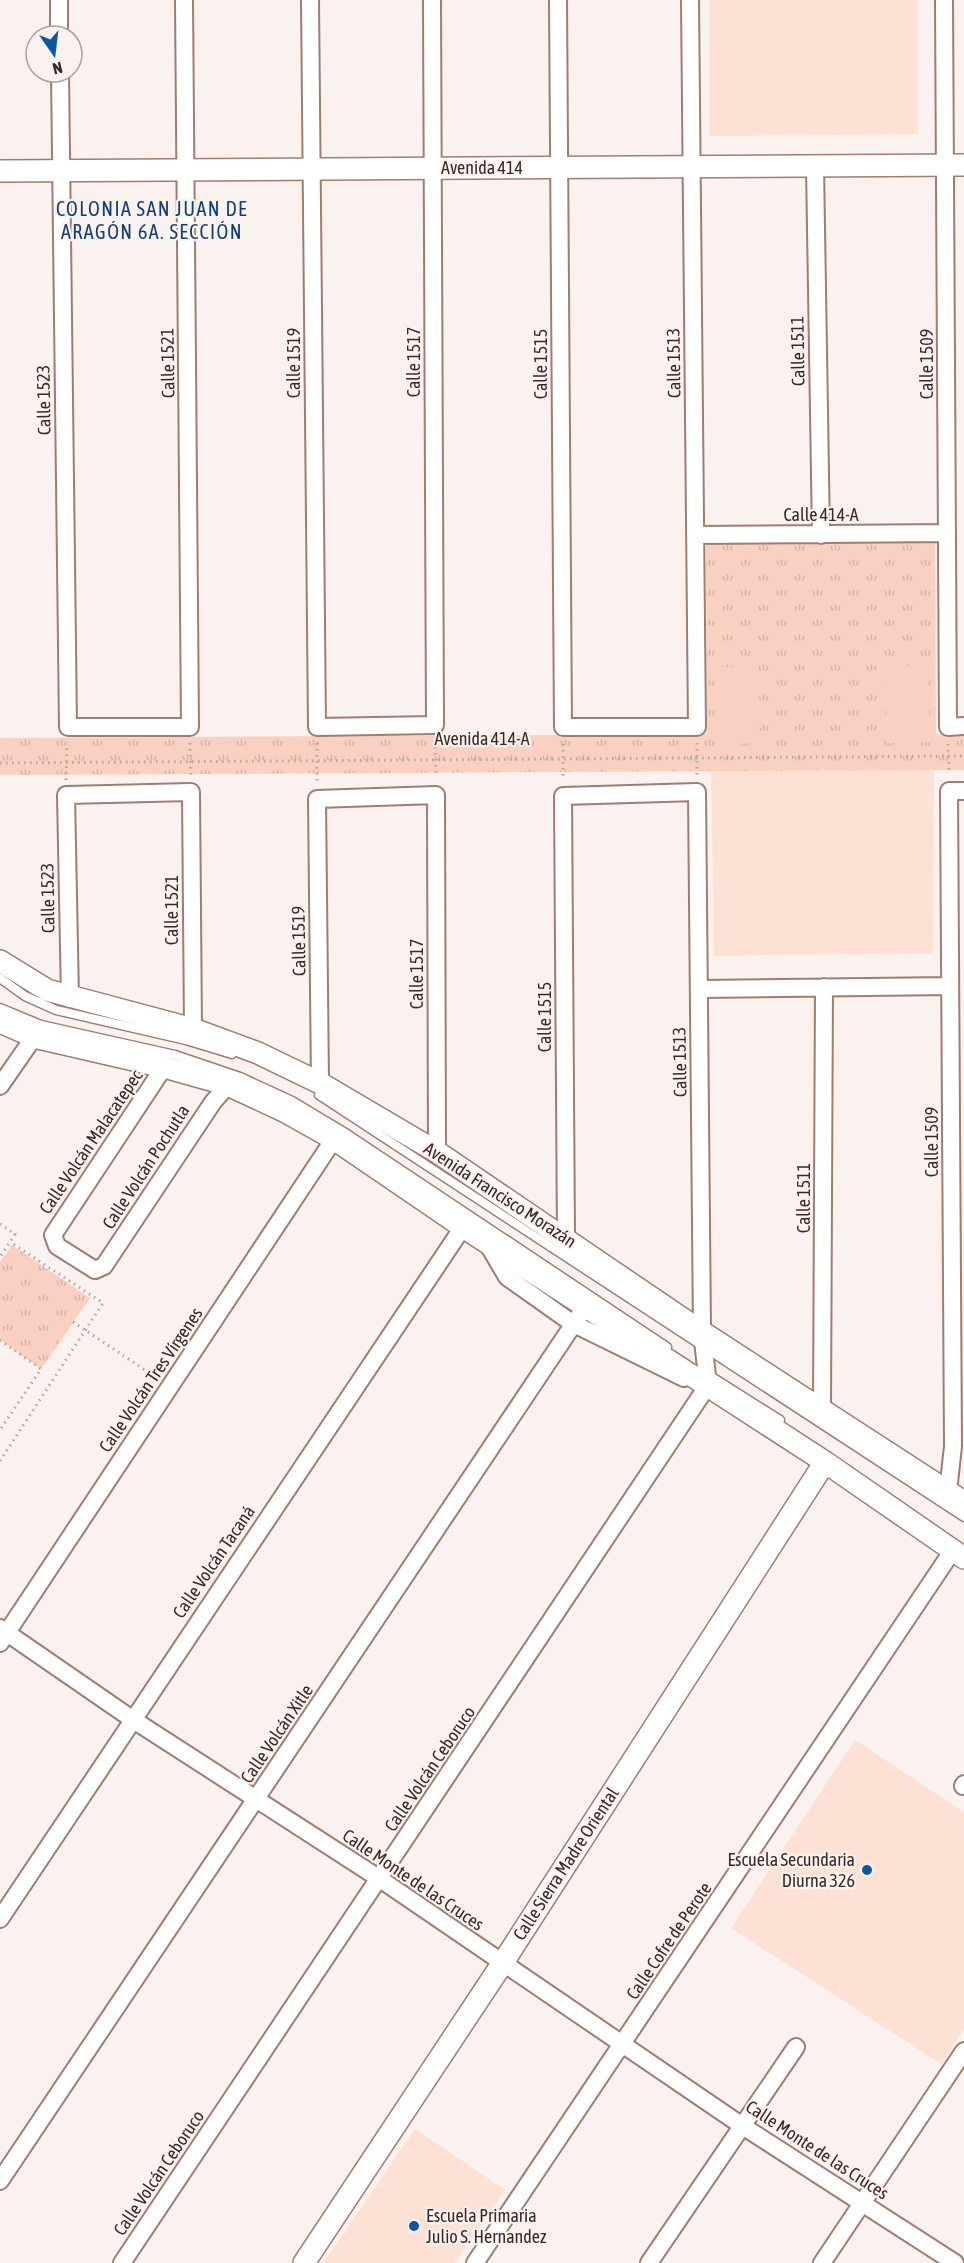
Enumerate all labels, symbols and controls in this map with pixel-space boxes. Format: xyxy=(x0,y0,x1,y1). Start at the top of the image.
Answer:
north arrow xyxy=(24,24,84,84)
text: N xyxy=(51,59,64,78)
street label: Avenida 414 xyxy=(441,157,523,178)
district label: COLONIA SAN JUAN DE ARAGÓN 6A. SECCIÓN xyxy=(56,197,248,243)
street label: Calle 1511 xyxy=(786,316,809,386)
street label: Calle 1517 xyxy=(403,327,424,397)
street label: Calle 1521 xyxy=(156,328,179,398)
street label: Calle 1519 xyxy=(283,328,304,398)
street label: Calle 1513 xyxy=(662,328,685,398)
street label: Calle 1515 xyxy=(530,329,551,399)
street label: Calle 1509 xyxy=(916,329,937,399)
street label: Calle 1523 xyxy=(32,365,55,435)
street label: Calle 414-A xyxy=(783,504,859,525)
street label: Avenida 414-A xyxy=(434,728,530,749)
street label: Calle 1523 xyxy=(36,863,59,933)
street label: Calle 1521 xyxy=(161,875,182,945)
street label: Calle 1519 xyxy=(287,906,310,976)
street label: Calle 1517 xyxy=(406,939,427,1009)
street label: Calle 1515 xyxy=(534,982,555,1052)
street label: Calle 1513 xyxy=(668,1027,691,1097)
street label: Calle Volcán Malacatepec xyxy=(35,1065,147,1218)
street label: Calle Volcán Pochutla xyxy=(98,1101,193,1233)
street label: Calle 1509 xyxy=(921,1107,942,1177)
street label: Avenida Francisco Morazán xyxy=(420,1137,580,1252)
street label: Calle 1511 xyxy=(793,1163,814,1233)
street label: Calle Volcán Tres Vírgenes xyxy=(94,1304,207,1456)
street label: Calle Volcán Tacaná xyxy=(168,1501,259,1622)
street label: Calle Volcán Xitle xyxy=(236,1681,317,1787)
street label: Calle Volcán Ceboruco xyxy=(380,1702,479,1835)
street label: Calle Sierra Madre Oriental xyxy=(508,1783,623,1944)
street label: Calle Monte de las Cruces xyxy=(339,1825,488,1935)
place label: Escuela Secundaria Diurna 326 xyxy=(727,1849,855,1891)
marker: Escuela Secundaria Diurna 326 xyxy=(860,1863,874,1877)
street label: Calle Cofre de Perote xyxy=(622,1878,716,2003)
street label: Calle Monte de las Cruces xyxy=(742,2096,893,2204)
street label: Calle Volcán Ceboruco xyxy=(109,2106,208,2239)
place label: Escuela Primaria Julio S. Hernandez xyxy=(426,2205,547,2247)
marker: Escuela Primaria Julio S. Hernandez xyxy=(407,2219,421,2233)

